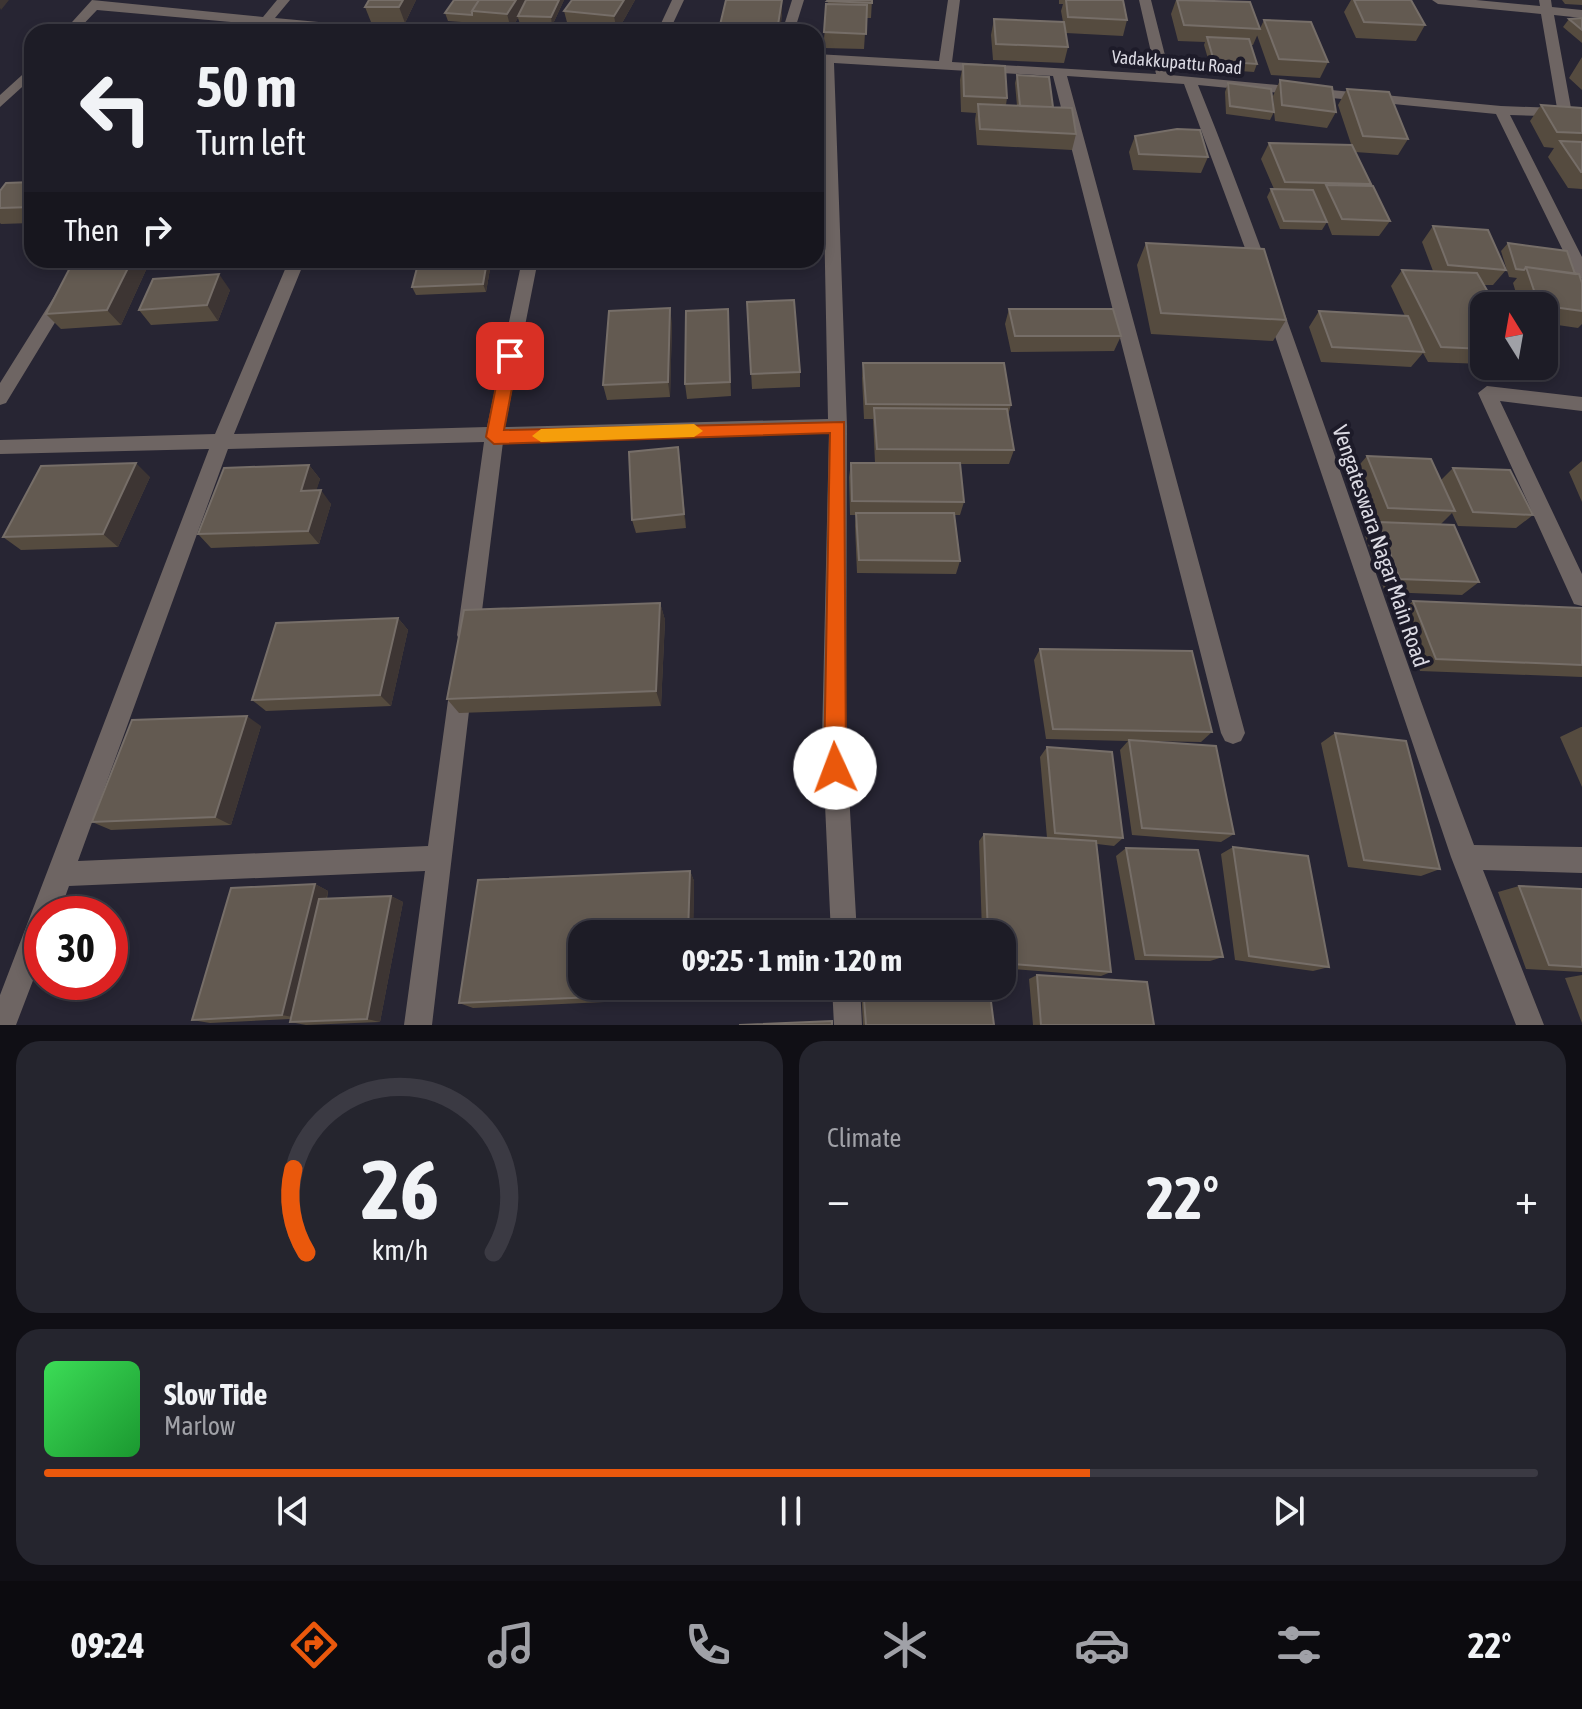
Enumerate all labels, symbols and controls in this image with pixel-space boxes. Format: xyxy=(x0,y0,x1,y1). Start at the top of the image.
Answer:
street label: Vadakkupattu Road xyxy=(1111,46,1243,78)
text: 50 m xyxy=(196,55,297,119)
icon: left xyxy=(64,56,168,160)
text: Turn left xyxy=(196,121,306,163)
icon: right xyxy=(135,208,179,252)
text: Then xyxy=(64,213,119,247)
north arrow xyxy=(1470,292,1558,380)
map controls xyxy=(1470,292,1558,380)
pin xyxy=(476,322,544,390)
icon: arrive xyxy=(488,334,532,378)
street label: Vengateswara Nagar Main Road xyxy=(1327,422,1435,670)
position arrow xyxy=(793,726,877,810)
speed limit sign: 30 xyxy=(24,896,128,1000)
text: 09:25 · 1 min · 120 m xyxy=(682,943,902,977)
text: Climate xyxy=(827,1123,901,1153)
text: 26 xyxy=(360,1141,439,1237)
text: 22° xyxy=(1146,1163,1219,1232)
text: − xyxy=(827,1173,850,1223)
text: + xyxy=(1515,1173,1538,1223)
text: km/h xyxy=(371,1233,428,1266)
text: Slow Tide xyxy=(164,1377,267,1411)
text: Marlow xyxy=(164,1411,235,1441)
icon: previous xyxy=(271,1489,315,1533)
icon: pause xyxy=(769,1489,813,1533)
icon: next xyxy=(1267,1489,1311,1533)
icon: directions xyxy=(286,1617,342,1673)
icon: music xyxy=(483,1617,539,1673)
icon: phone xyxy=(680,1617,736,1673)
icon: climate xyxy=(877,1617,933,1673)
icon: car xyxy=(1074,1617,1130,1673)
icon: filters xyxy=(1271,1617,1327,1673)
text: 09:24 xyxy=(71,1624,145,1666)
text: 22° xyxy=(1468,1624,1511,1666)

